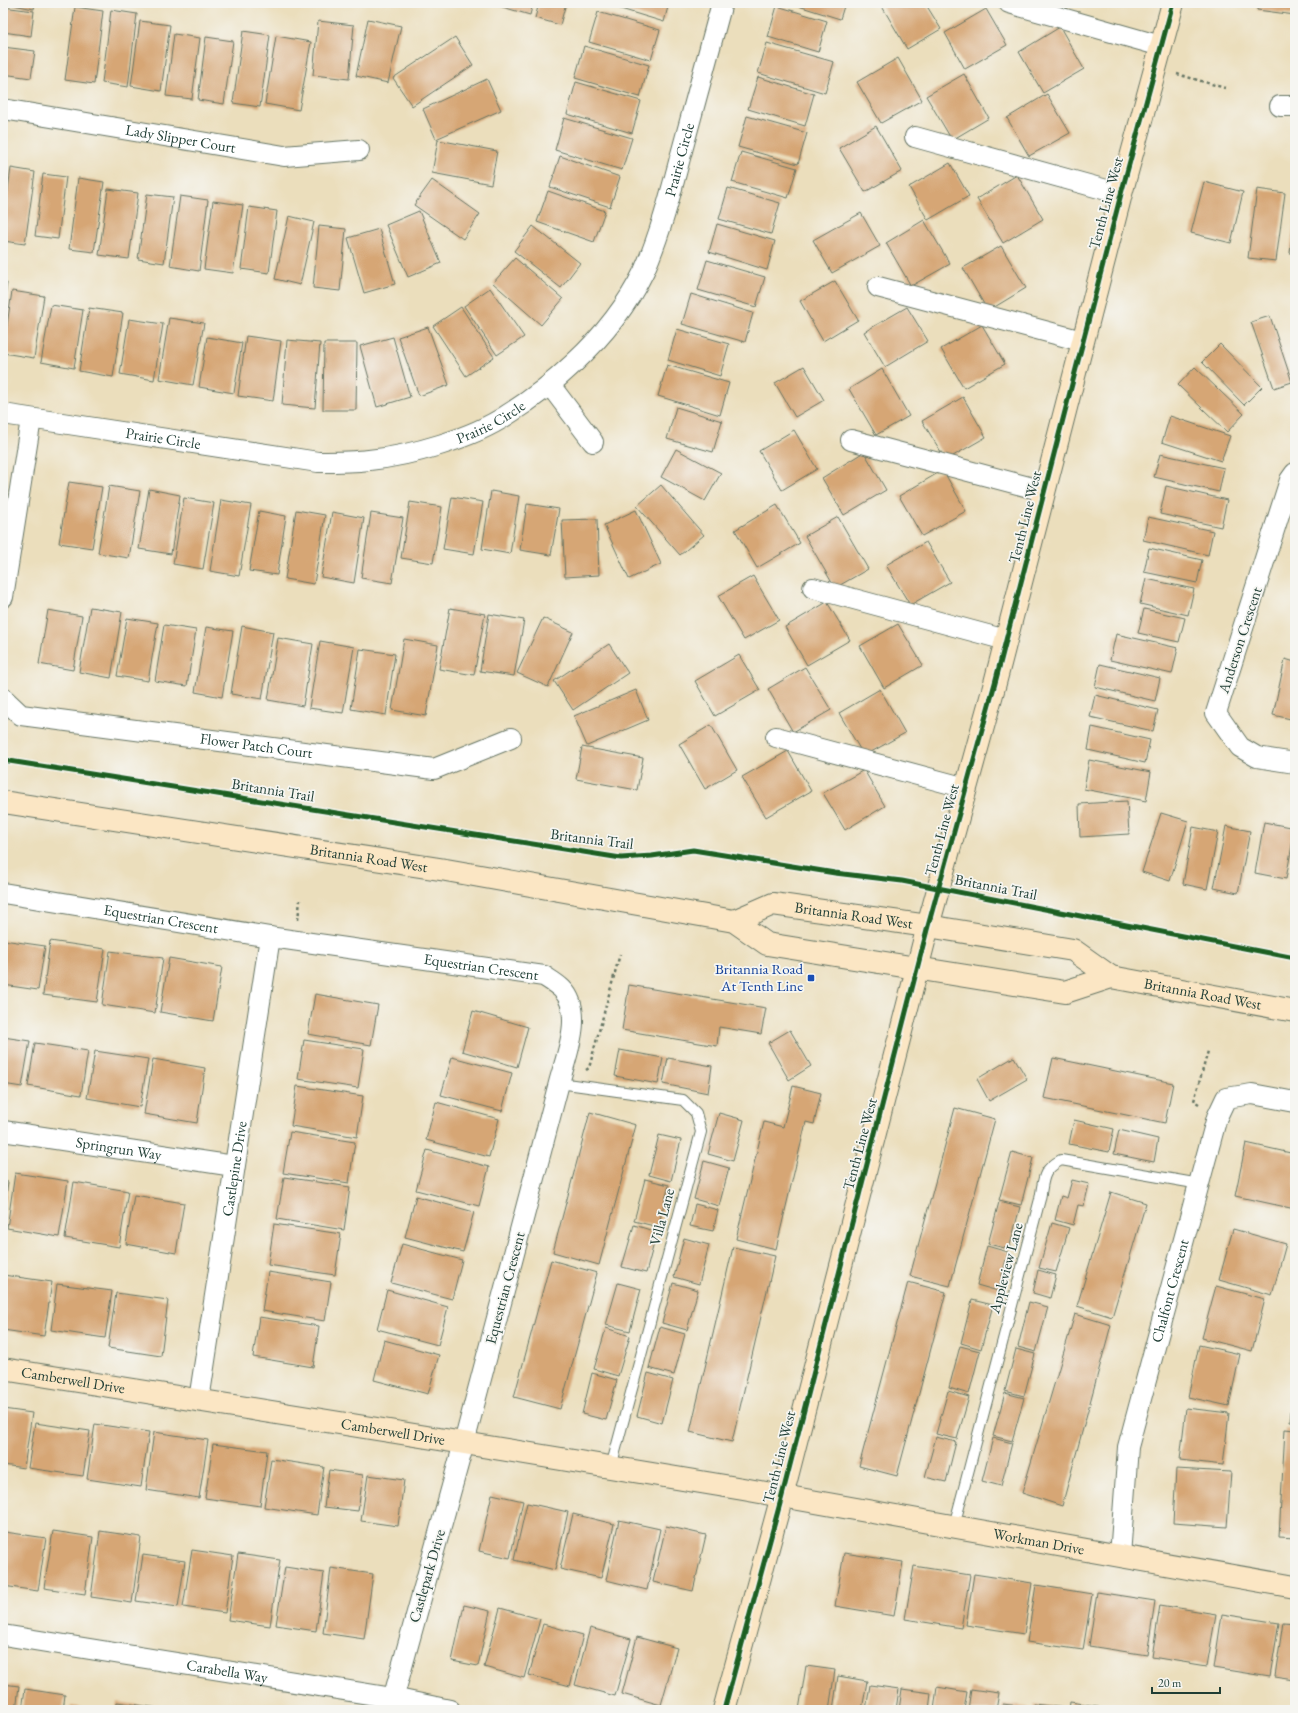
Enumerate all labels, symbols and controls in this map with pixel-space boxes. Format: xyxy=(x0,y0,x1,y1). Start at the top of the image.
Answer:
street label: Lady Slipper Court xyxy=(124,120,237,157)
street label: Prairie Circle xyxy=(660,121,698,199)
street label: Tenth Line West xyxy=(1084,154,1127,251)
street label: Prairie Circle xyxy=(453,396,529,448)
street label: Prairie Circle xyxy=(124,423,202,453)
street label: Tenth Line West xyxy=(1004,468,1045,565)
street label: Anderson Crescent xyxy=(1213,584,1266,696)
street label: Flower Patch Court xyxy=(199,729,314,762)
street label: Britannia Trail xyxy=(230,774,316,805)
street label: Tenth Line West xyxy=(920,781,963,878)
street label: Britannia Trail xyxy=(549,824,635,853)
street label: Britannia Road West xyxy=(309,839,429,876)
street label: Britannia Trail xyxy=(953,869,1039,904)
street label: Britannia Road West xyxy=(794,897,914,933)
street label: Equestrian Crescent xyxy=(102,900,220,937)
street label: Equestrian Crescent xyxy=(423,949,540,984)
place label: Britannia Road At Tenth Line xyxy=(715,959,803,995)
marker: Britannia Road At Tenth Line xyxy=(806,973,816,983)
street label: Britannia Road West xyxy=(1143,973,1263,1014)
street label: Tenth Line West xyxy=(838,1095,881,1192)
street label: Castlepine Drive xyxy=(217,1120,251,1218)
street label: Springrun Way xyxy=(75,1132,163,1164)
street label: Villa Lane xyxy=(645,1186,678,1247)
street label: Appleview Lane xyxy=(984,1220,1027,1316)
street label: Equestrian Crescent xyxy=(480,1229,529,1346)
street label: Chalfont Crescent xyxy=(1147,1237,1193,1344)
street label: Camberwell Drive xyxy=(20,1362,127,1397)
street label: Tenth Line West xyxy=(758,1408,799,1505)
street label: Camberwell Drive xyxy=(340,1413,447,1449)
street label: Workman Drive xyxy=(992,1524,1086,1558)
street label: Castlepark Drive xyxy=(404,1527,449,1625)
street label: Carabella Way xyxy=(185,1655,270,1687)
scale bar xyxy=(1152,1669,1220,1695)
text: 20 m xyxy=(1158,1675,1182,1691)

